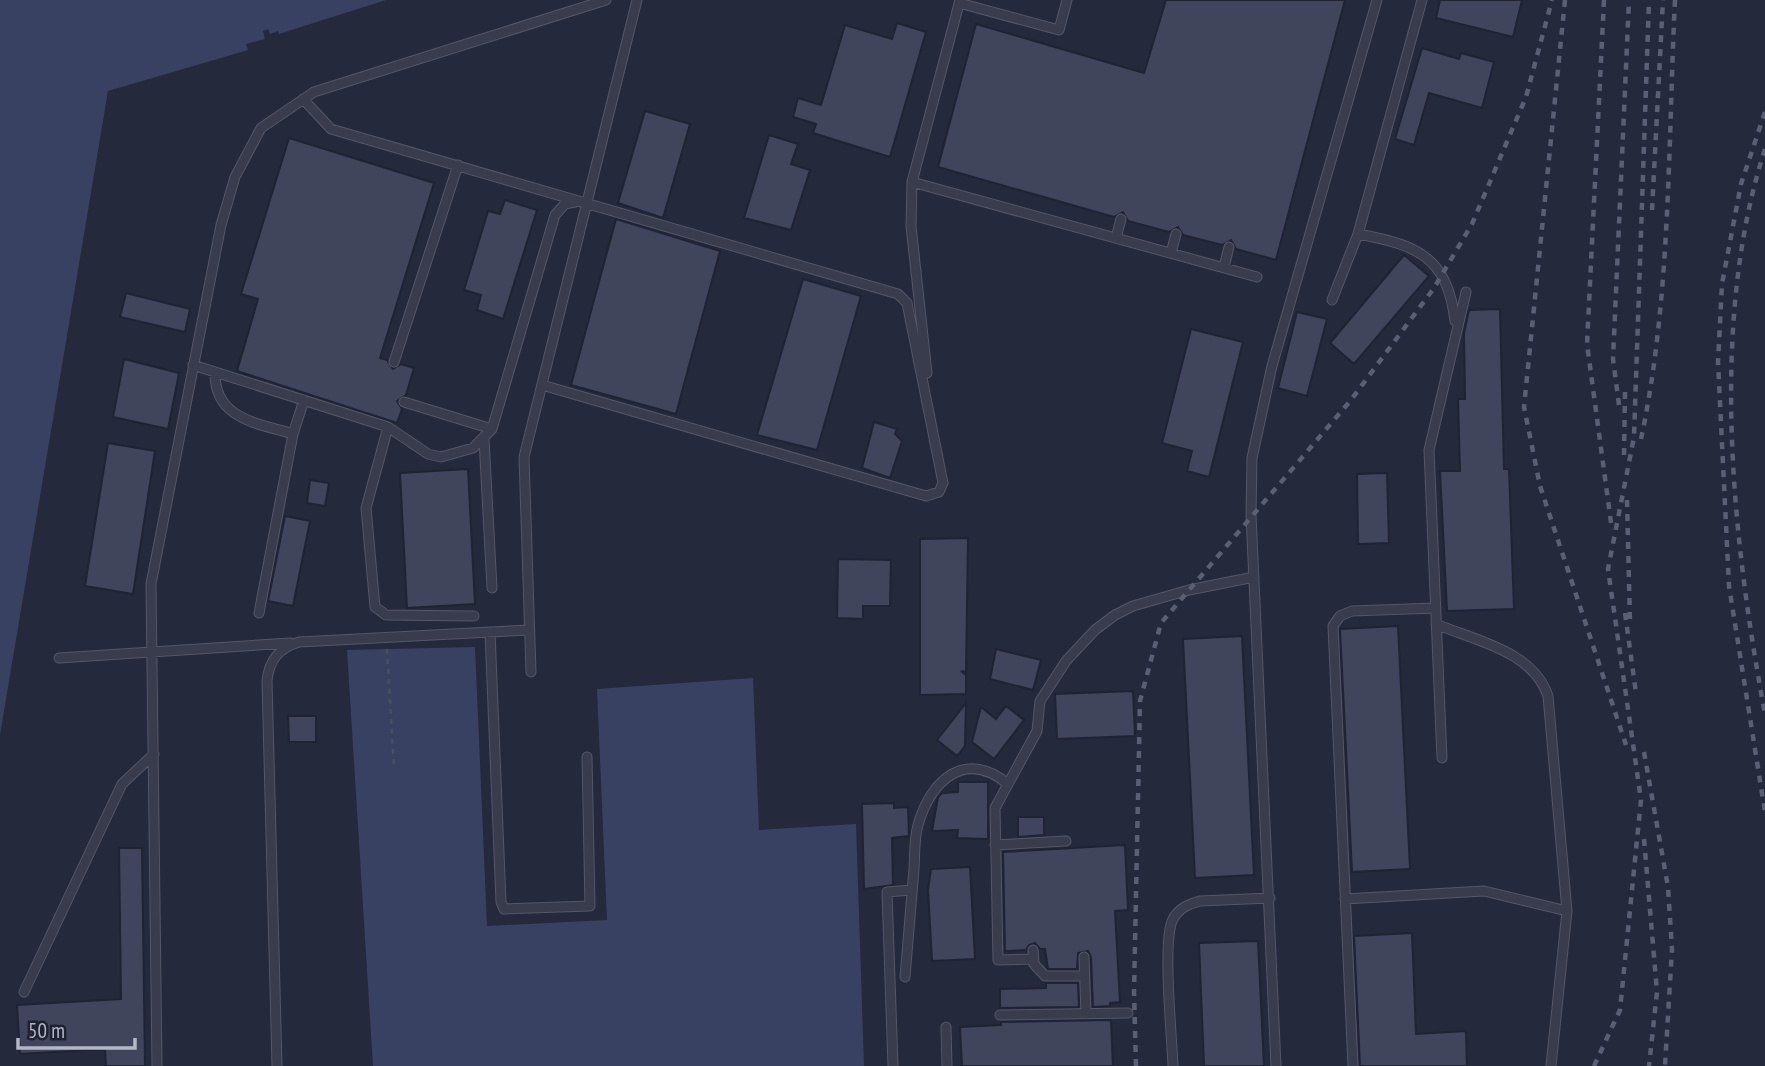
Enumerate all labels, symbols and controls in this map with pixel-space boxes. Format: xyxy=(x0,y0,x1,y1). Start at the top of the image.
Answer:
scale bar xyxy=(18,1006,135,1050)
text: 50 m xyxy=(28,1017,65,1044)

